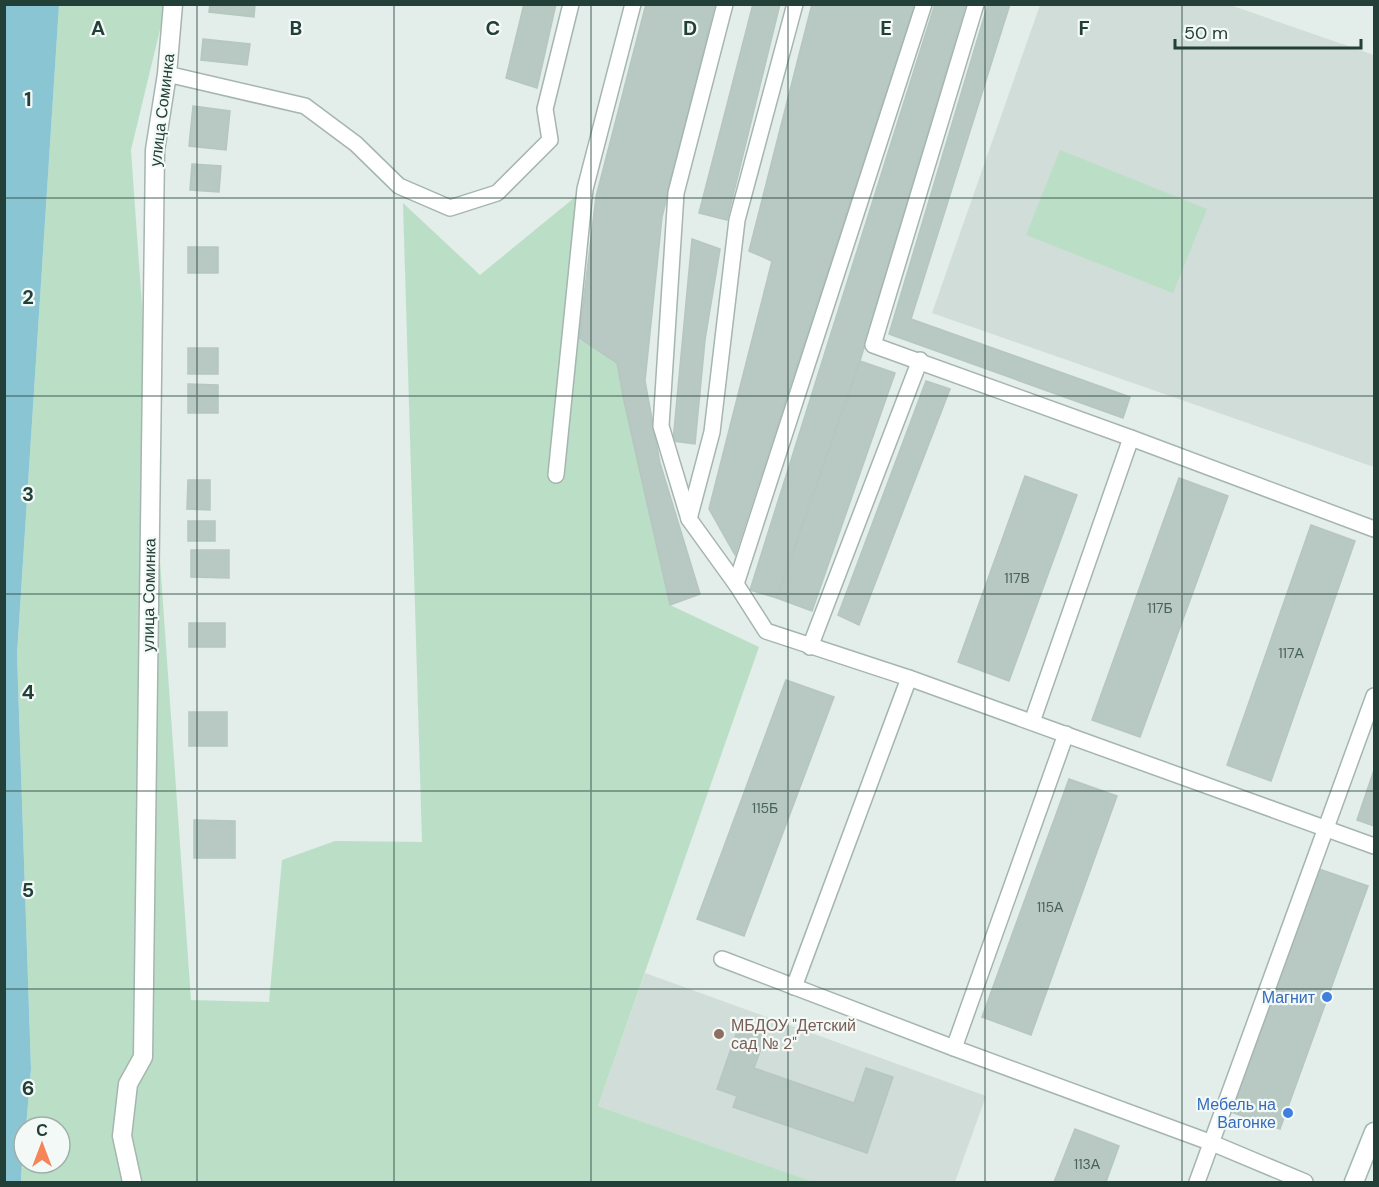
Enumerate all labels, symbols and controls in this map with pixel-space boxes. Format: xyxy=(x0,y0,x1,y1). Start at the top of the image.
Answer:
scale bar xyxy=(1175,12,1361,50)
text: A xyxy=(91,15,105,41)
text: B xyxy=(290,15,302,41)
text: C xyxy=(486,15,500,41)
text: D xyxy=(683,15,697,41)
text: E xyxy=(880,15,892,41)
text: F xyxy=(1078,15,1090,41)
text: 50 m xyxy=(1184,21,1228,45)
street label: улица Соминка xyxy=(145,52,179,168)
text: 1 xyxy=(24,86,32,112)
text: 2 xyxy=(22,284,34,310)
text: 3 xyxy=(22,481,34,507)
street label: улица Соминка xyxy=(138,538,160,652)
house number: 117В xyxy=(1004,569,1030,587)
house number: 117Б xyxy=(1147,599,1173,617)
house number: 117А xyxy=(1278,644,1304,662)
text: 4 xyxy=(22,679,35,705)
house number: 115Б xyxy=(752,799,778,817)
text: 5 xyxy=(22,877,34,903)
house number: 115А xyxy=(1037,898,1064,916)
place label: Магнит xyxy=(1262,987,1316,1008)
marker: Магнит xyxy=(1320,990,1334,1004)
place label: МБДОУ "Детский сад № 2" xyxy=(731,1015,856,1054)
marker: МБДОУ "Детский сад № 2" xyxy=(712,1027,726,1041)
text: 6 xyxy=(22,1075,34,1101)
place label: Мебель на Вагонке xyxy=(1197,1094,1276,1133)
marker: Мебель на Вагонке xyxy=(1281,1106,1295,1120)
north arrow xyxy=(12,1115,72,1175)
text: С xyxy=(36,1120,48,1141)
house number: 113А xyxy=(1074,1155,1101,1173)

